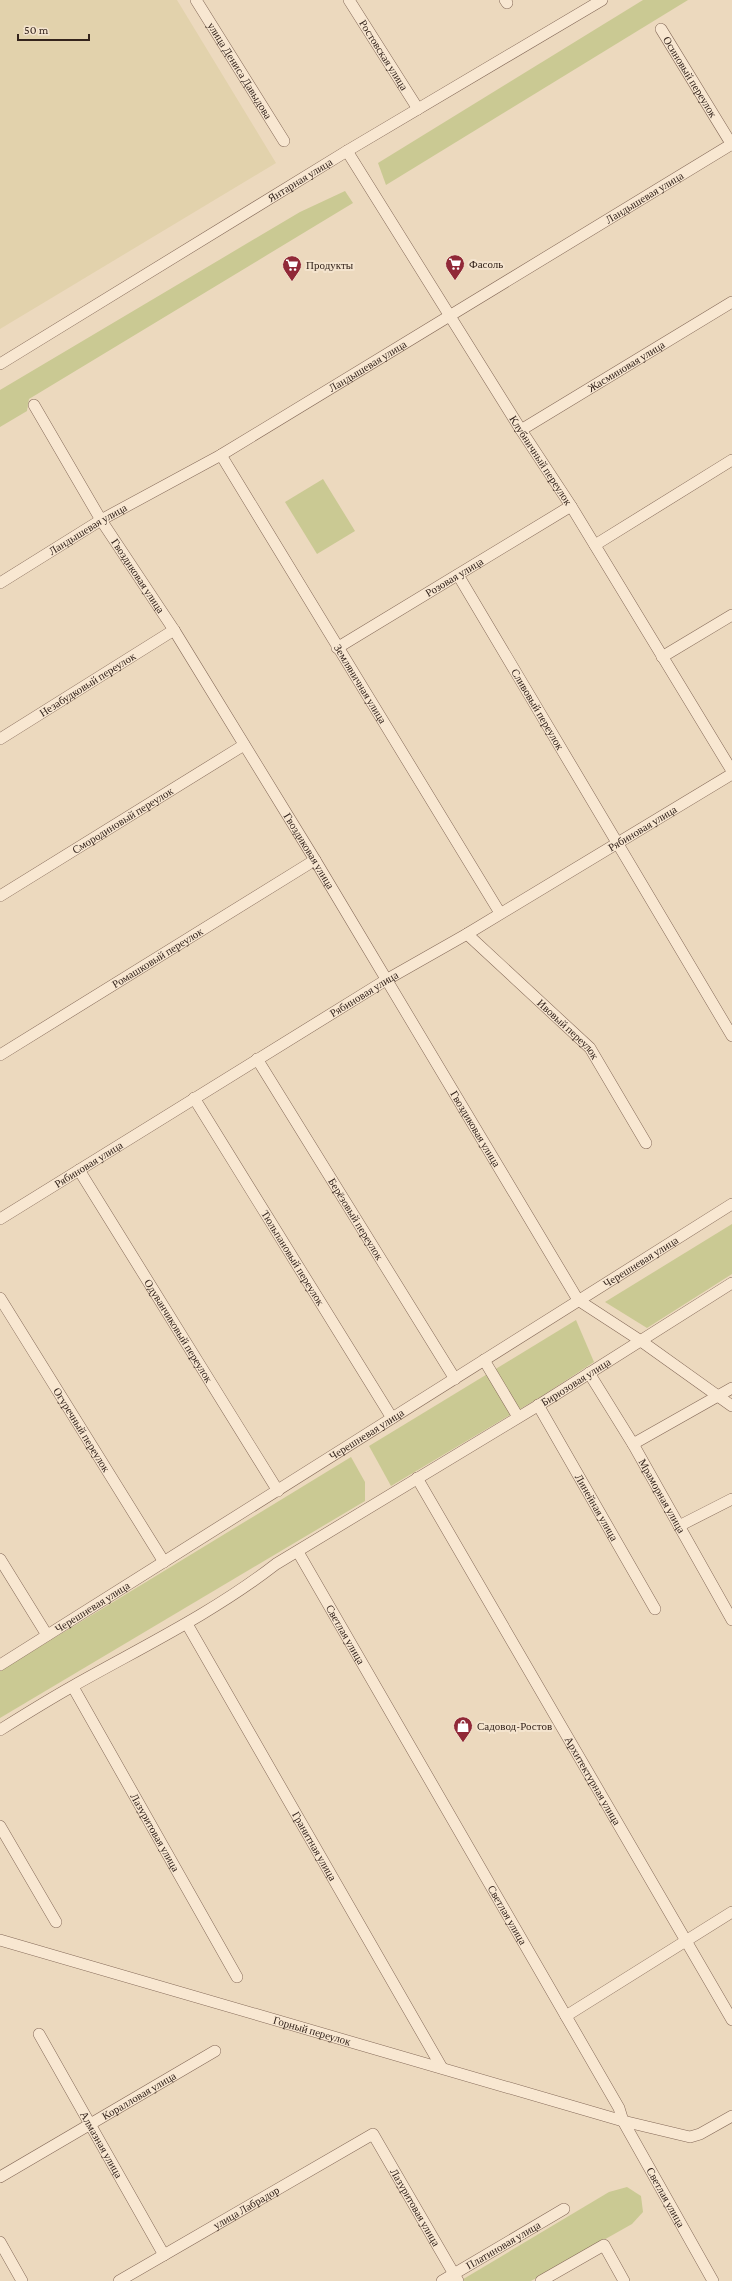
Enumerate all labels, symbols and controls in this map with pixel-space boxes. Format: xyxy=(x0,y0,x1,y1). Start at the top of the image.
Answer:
scale bar xyxy=(18,16,89,42)
street label: Ростовская улица xyxy=(357,17,411,92)
street label: улица Дениса Давыдова xyxy=(205,20,275,121)
text: 50 m xyxy=(24,23,49,37)
street label: Осиновый переулок xyxy=(661,34,720,120)
street label: Янтарная улица xyxy=(265,155,335,204)
street label: Ландышевая улица xyxy=(603,169,685,226)
supermarket icon: Фасоль xyxy=(444,253,466,281)
supermarket icon: Продукты xyxy=(281,254,303,282)
place label: Фасоль xyxy=(469,258,503,270)
place label: Продукты xyxy=(306,259,354,271)
street label: Ландышевая улица xyxy=(326,338,409,394)
street label: Жасминовая улица xyxy=(585,338,667,394)
street label: Клубничный переулок xyxy=(507,413,575,508)
street label: Ландышевая улица xyxy=(46,501,129,557)
street label: Гвоздиковая улица xyxy=(109,536,167,615)
street label: Розовая улица xyxy=(423,555,485,599)
street label: Земляничная улица xyxy=(332,642,389,726)
street label: Незабудковый переулок xyxy=(37,649,138,719)
street label: Сливовый переулок xyxy=(509,666,567,752)
street label: Смородиновый переулок xyxy=(70,784,176,856)
street label: Рябиновая улица xyxy=(606,803,679,853)
street label: Гвоздиковая улица xyxy=(282,811,337,891)
street label: Ромашковый переулок xyxy=(110,925,205,990)
street label: Рябиновая улица xyxy=(328,968,400,1019)
street label: Ивовый переулок xyxy=(535,996,602,1062)
street label: Гвоздиковая улица xyxy=(448,1088,503,1169)
street label: Рябиновая улица xyxy=(52,1139,125,1190)
street label: Берёзовый переулок xyxy=(326,1176,386,1263)
street label: Тюльпановый переулок xyxy=(259,1208,327,1308)
street label: Черешневая улица xyxy=(601,1234,680,1290)
street label: Одуванчиковый переулок xyxy=(142,1277,215,1385)
street label: Бирюзовая улица xyxy=(539,1355,613,1408)
street label: Огуречный переулок xyxy=(51,1385,113,1475)
street label: Черешневая улица xyxy=(327,1406,406,1462)
street label: Мраморная улица xyxy=(637,1457,688,1535)
street label: Линейная улица xyxy=(573,1472,621,1543)
street label: Черешневая улица xyxy=(53,1579,132,1635)
street label: Светлая улица xyxy=(324,1602,367,1666)
shop icon: Садовод-Ростов xyxy=(452,1715,474,1743)
place label: Садовод-Ростов xyxy=(477,1720,552,1732)
street label: Архитектурная улица xyxy=(562,1734,623,1827)
street label: Лазуритовая улица xyxy=(128,1791,182,1874)
street label: Гранитная улица xyxy=(290,1809,339,1883)
street label: Светлая улица xyxy=(486,1883,529,1947)
street label: Горный переулок xyxy=(272,2014,353,2048)
street label: Коралловая улица xyxy=(100,2069,178,2122)
street label: Алмазная улица xyxy=(78,2109,125,2180)
street label: Светлая улица xyxy=(644,2165,687,2229)
street label: Лазуритовая улица xyxy=(388,2166,443,2248)
street label: улица Лабрадор xyxy=(211,2183,282,2231)
street label: Платиновая улица xyxy=(464,2218,543,2272)

